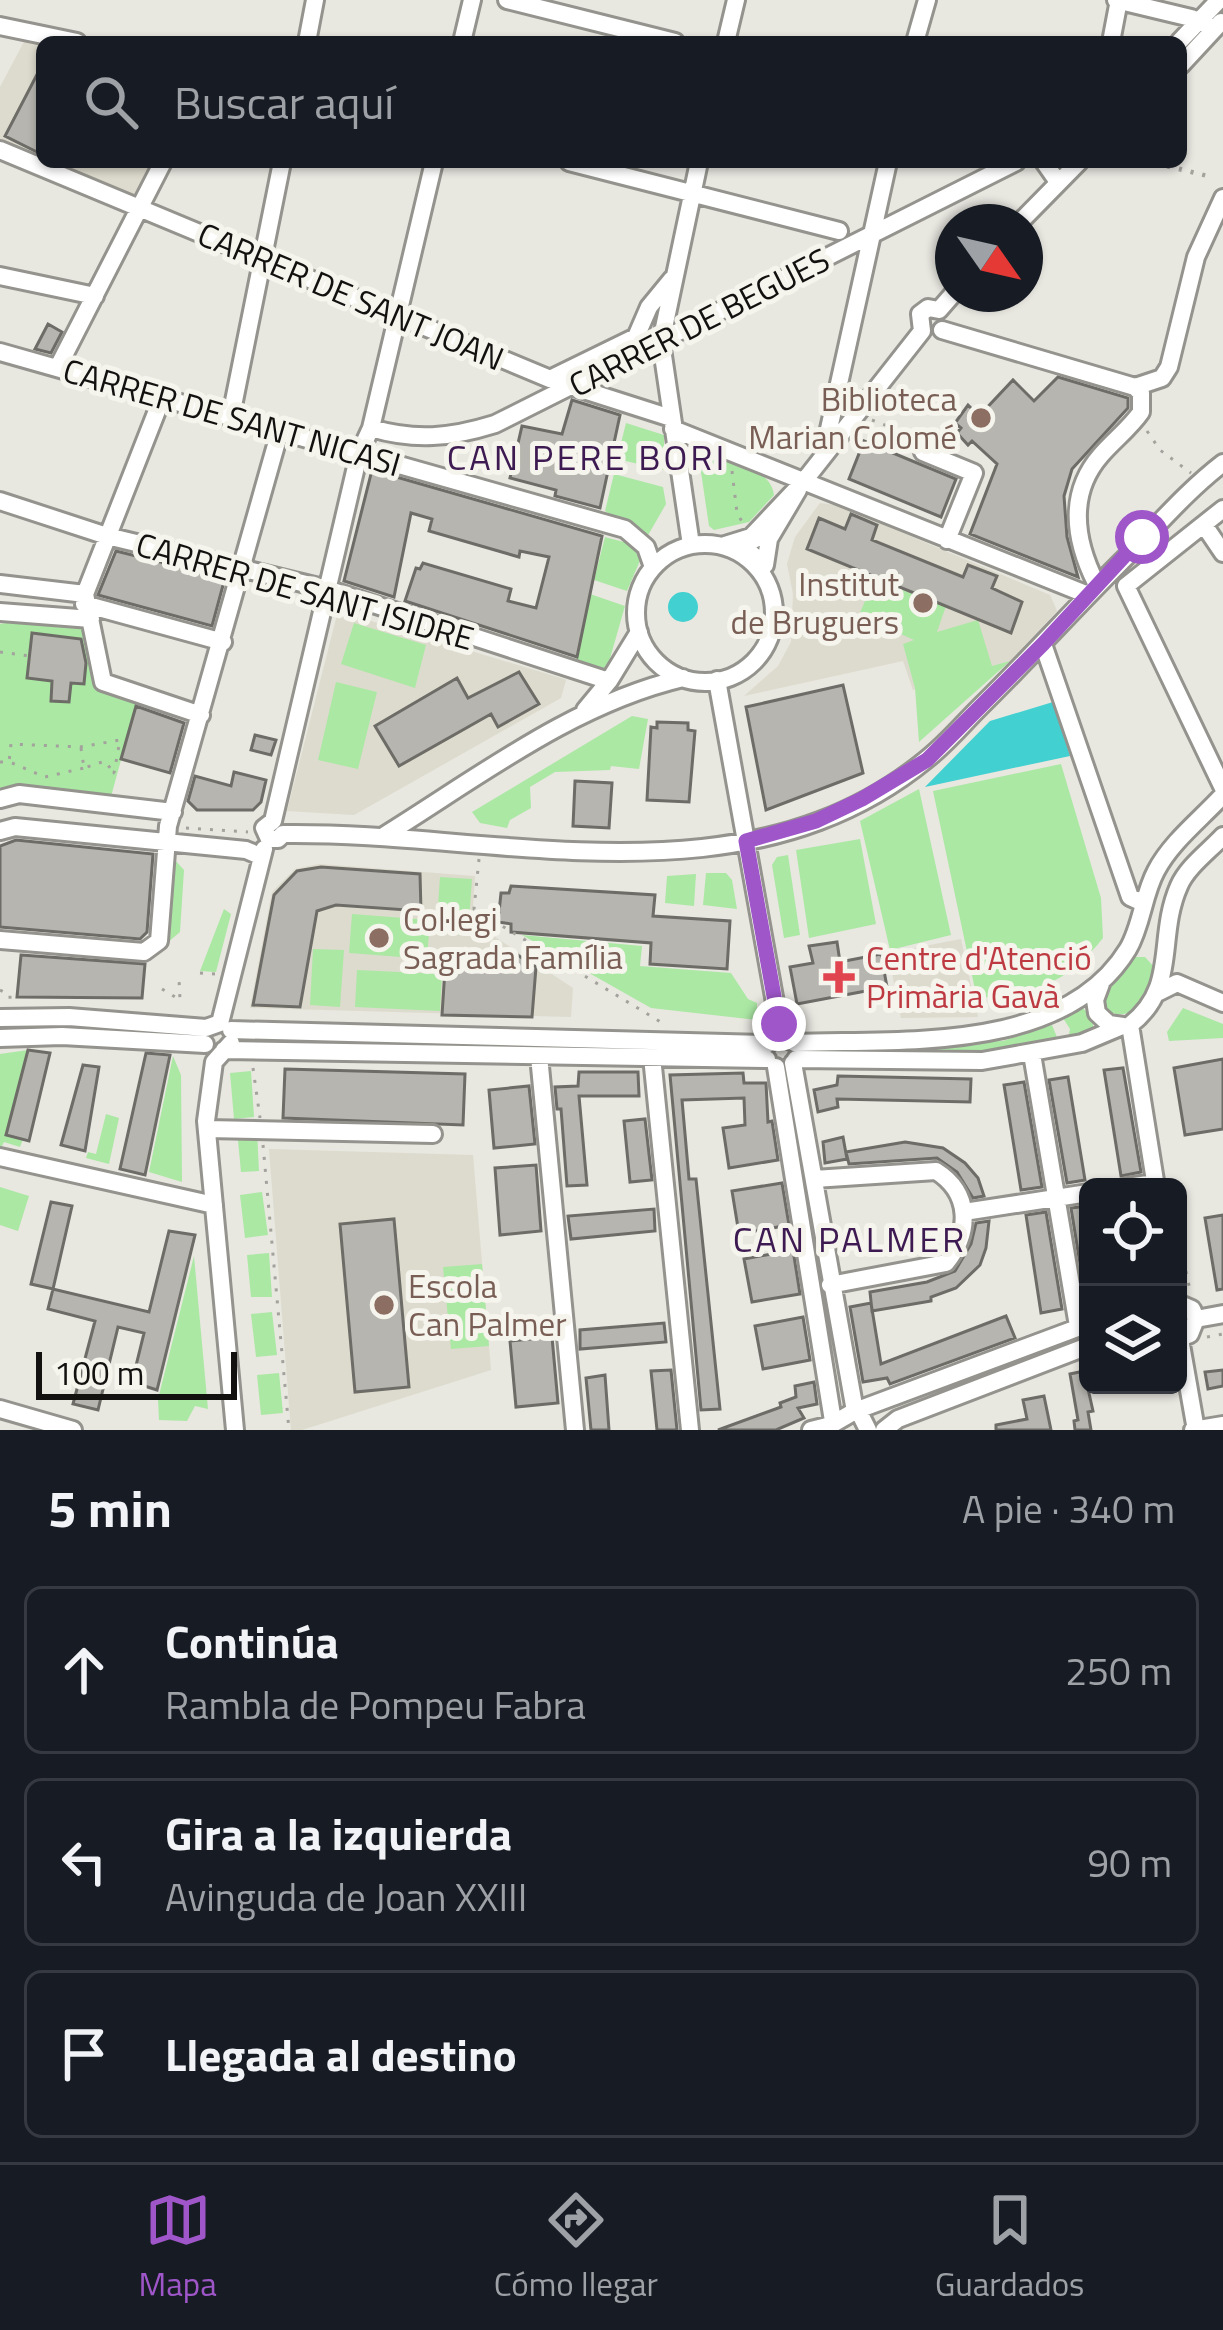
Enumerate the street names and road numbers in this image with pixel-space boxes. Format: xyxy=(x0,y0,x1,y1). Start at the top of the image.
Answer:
street label: CARRER DE SANT JOAN xyxy=(190,209,512,383)
street label: CARRER DE BEGUES xyxy=(560,235,838,409)
street label: CARRER DE SANT NICASI xyxy=(57,345,407,489)
street label: CARRER DE SANT ISIDRE xyxy=(130,519,480,663)

